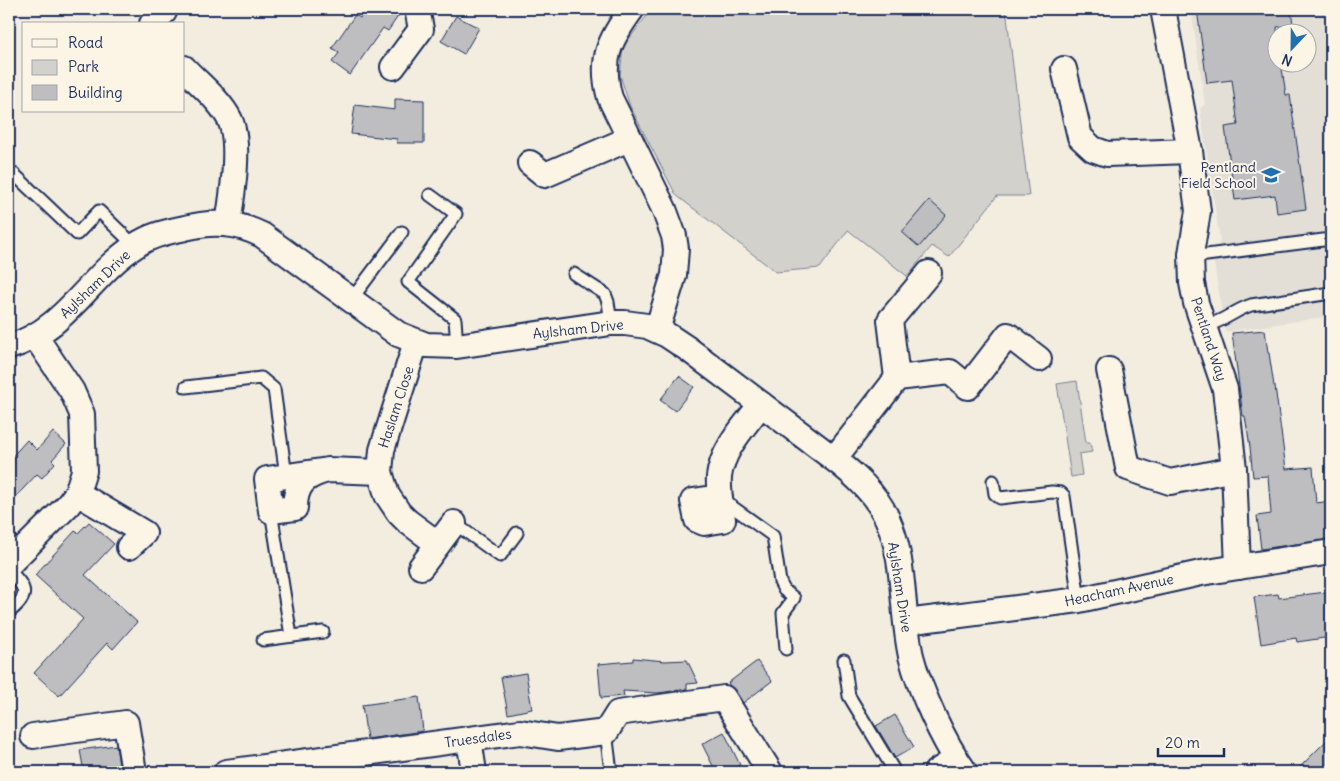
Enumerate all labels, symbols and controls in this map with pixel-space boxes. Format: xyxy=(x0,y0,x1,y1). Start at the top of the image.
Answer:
legend xyxy=(22,22,185,112)
north arrow xyxy=(1268,22,1318,72)
text: Road xyxy=(68,33,103,52)
text: N xyxy=(1279,50,1295,70)
text: Park xyxy=(68,57,99,76)
text: Building xyxy=(68,83,123,102)
place label: Pentland Field School xyxy=(1181,158,1256,192)
school or university icon: Pentland Field School xyxy=(1260,164,1282,186)
street label: Aylsham Drive xyxy=(56,246,134,322)
street label: Pentland Way xyxy=(1187,295,1231,383)
street label: Aylsham Drive xyxy=(532,315,624,343)
street label: Haslam Close xyxy=(374,364,418,450)
street label: Aylsham Drive xyxy=(884,541,916,633)
street label: Heacham Avenue xyxy=(1063,570,1175,610)
street label: Truesdales xyxy=(443,724,513,752)
scale bar xyxy=(1158,726,1224,758)
text: 20 m xyxy=(1165,733,1200,752)

